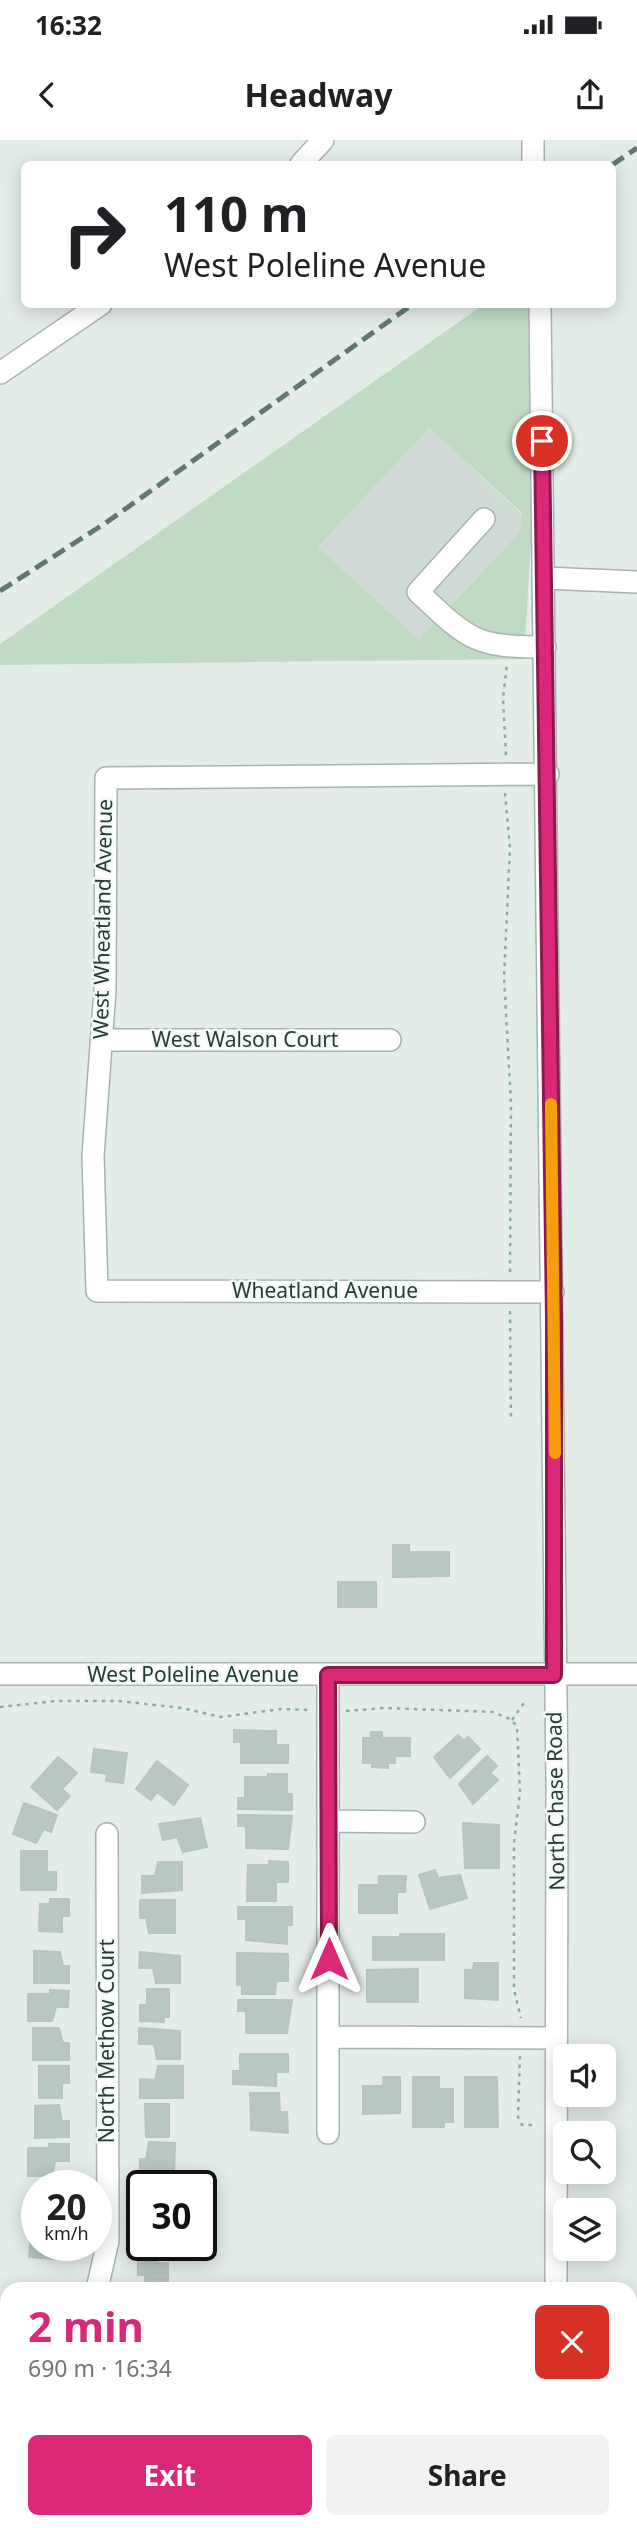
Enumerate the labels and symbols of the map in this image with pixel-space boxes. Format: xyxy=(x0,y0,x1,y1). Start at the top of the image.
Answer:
pin xyxy=(512,411,572,471)
street label: West Wheatland Avenue xyxy=(86,799,118,1039)
street label: West Walson Court xyxy=(152,1025,339,1053)
street label: Wheatland Avenue xyxy=(232,1276,418,1304)
street label: West Poleline Avenue xyxy=(87,1660,299,1688)
street label: North Chase Road xyxy=(539,1711,571,1891)
position arrow xyxy=(292,1922,366,1996)
street label: North Methow Court xyxy=(92,1938,120,2143)
speed limit sign: 30 xyxy=(126,2170,217,2261)

